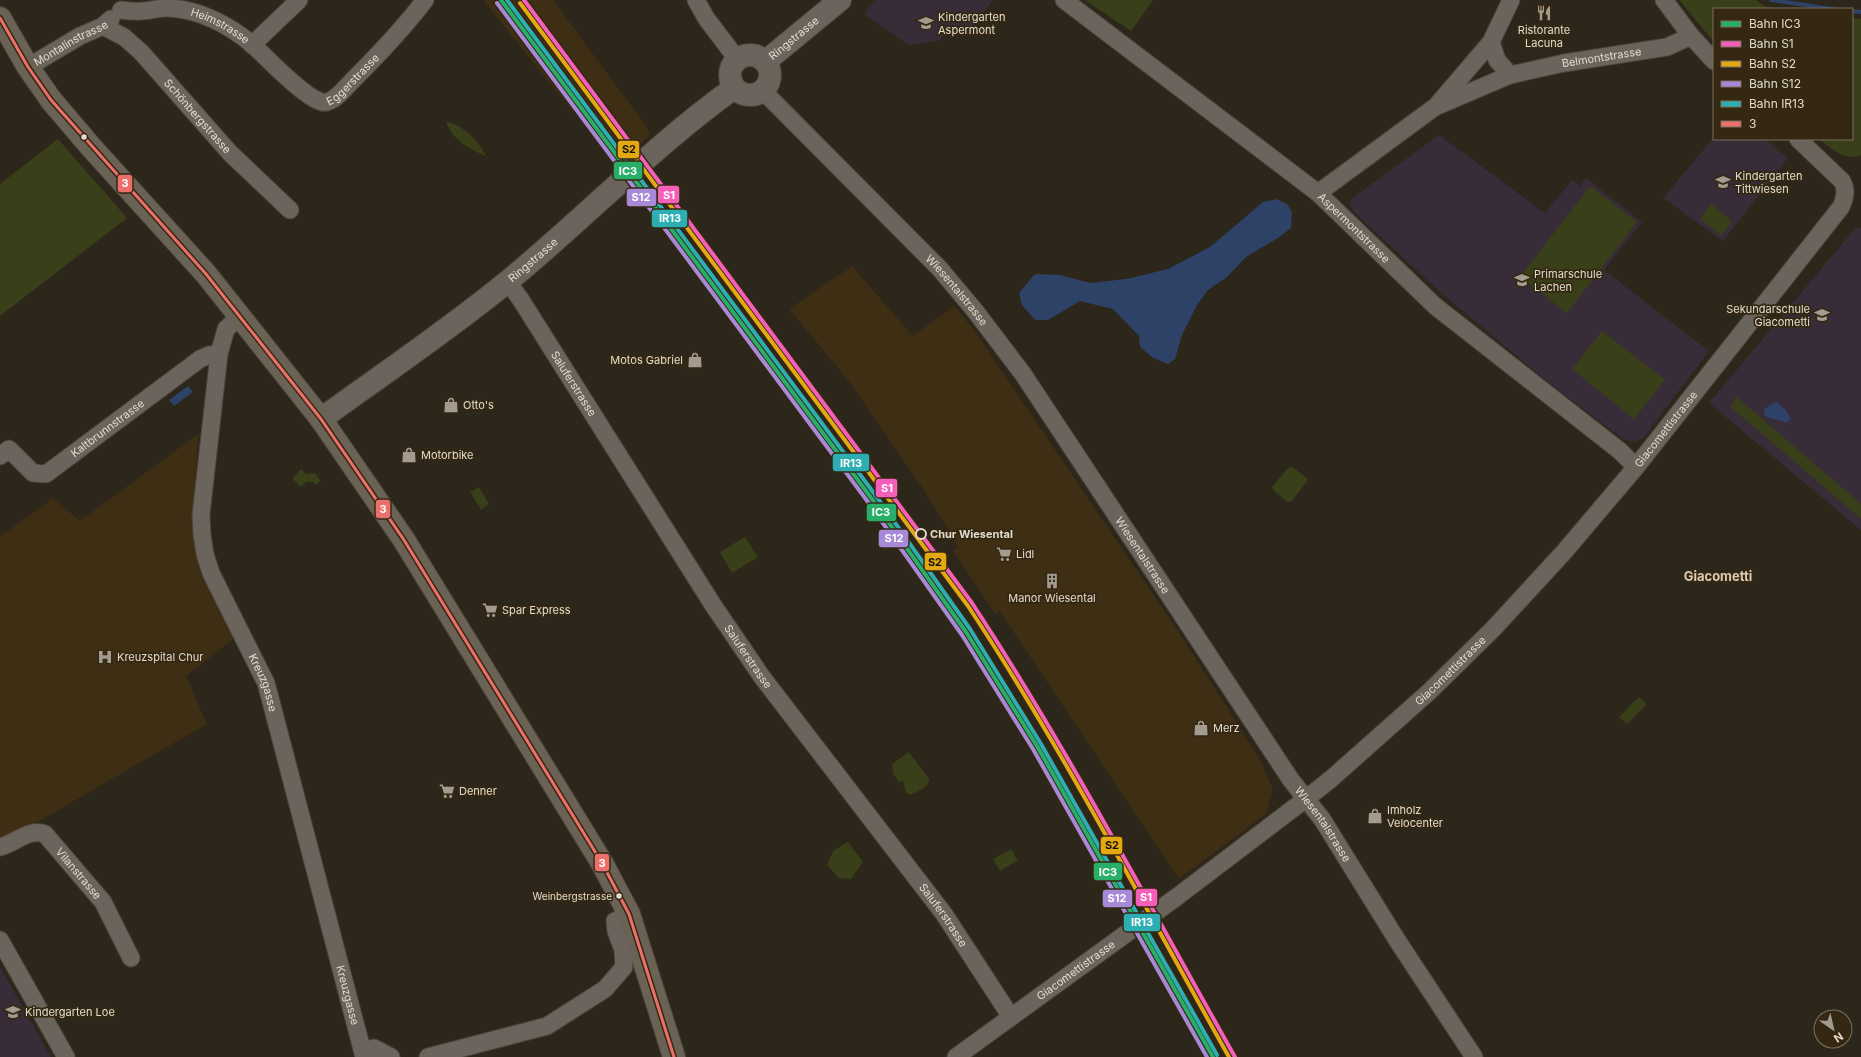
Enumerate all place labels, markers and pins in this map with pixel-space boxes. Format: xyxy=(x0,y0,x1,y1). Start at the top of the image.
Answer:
restaurant icon: Ristorante Lacuna xyxy=(1535,4,1553,22)
place label: Kindergarten Aspermont xyxy=(938,10,1005,37)
school or university icon: Kindergarten Aspermont xyxy=(917,14,935,32)
place label: Ristorante Lacuna xyxy=(1518,23,1570,50)
unlabelled marker xyxy=(79,132,89,142)
place label: Kindergarten Tittwiesen xyxy=(1735,169,1802,196)
school or university icon: Kindergarten Tittwiesen xyxy=(1714,173,1732,191)
place label: Primarschule Lachen xyxy=(1534,267,1602,294)
school or university icon: Primarschule Lachen xyxy=(1513,271,1531,289)
place label: Sekundarschule Giacometti xyxy=(1726,302,1810,329)
school or university icon: Sekundarschule Giacometti xyxy=(1813,306,1831,324)
shop icon: Motos Gabriel xyxy=(686,351,704,369)
place label: Motos Gabriel xyxy=(610,353,683,367)
shop icon: Otto's xyxy=(442,396,460,414)
place label: Otto's xyxy=(463,398,494,412)
shop icon: Motorbike xyxy=(400,446,418,464)
place label: Motorbike xyxy=(421,448,474,462)
place label: Chur Wiesental xyxy=(930,527,1013,541)
marker: Chur Wiesental xyxy=(915,528,927,540)
supermarket icon: Lidl xyxy=(995,545,1013,563)
place label: Lidl xyxy=(1016,547,1034,561)
building icon: Manor Wiesental xyxy=(1043,572,1061,590)
place label: Manor Wiesental xyxy=(1008,591,1096,605)
supermarket icon: Spar Express xyxy=(481,601,499,619)
place label: Spar Express xyxy=(502,603,571,617)
hospital icon: Kreuzspital Chur xyxy=(96,648,114,666)
place label: Kreuzspital Chur xyxy=(117,650,203,664)
shop icon: Merz xyxy=(1192,719,1210,737)
place label: Merz xyxy=(1213,721,1240,735)
supermarket icon: Denner xyxy=(438,782,456,800)
place label: Denner xyxy=(459,784,497,798)
place label: Imholz Velocenter xyxy=(1387,803,1443,830)
shop icon: Imholz Velocenter xyxy=(1366,807,1384,825)
place label: Weinbergstrasse xyxy=(532,890,612,902)
marker: Weinbergstrasse xyxy=(614,891,624,901)
school or university icon: Kindergarten Loe xyxy=(4,1003,22,1021)
place label: Kindergarten Loe xyxy=(25,1005,115,1019)

